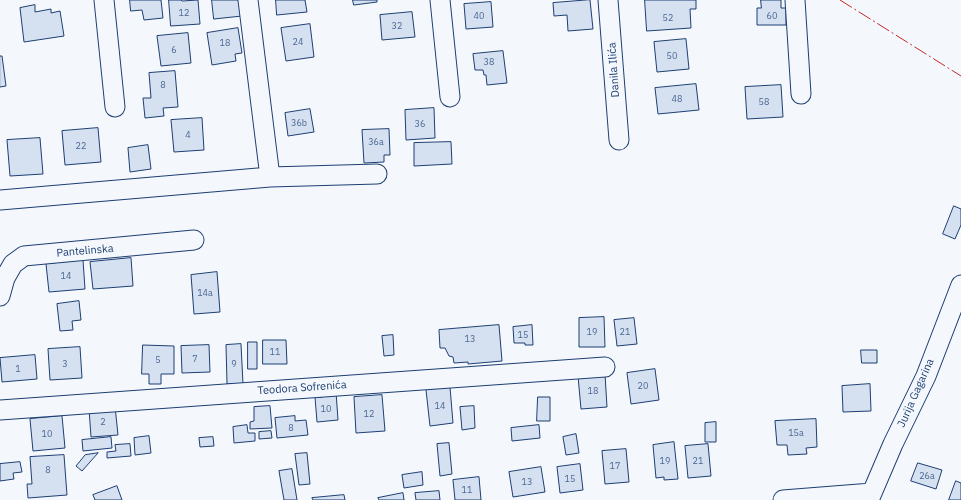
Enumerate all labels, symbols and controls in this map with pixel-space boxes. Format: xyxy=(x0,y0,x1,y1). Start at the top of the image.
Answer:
house number: 12 xyxy=(179,8,189,18)
house number: 40 xyxy=(474,11,484,21)
house number: 60 xyxy=(767,11,777,21)
house number: 52 xyxy=(663,13,673,23)
house number: 32 xyxy=(392,21,402,31)
house number: 24 xyxy=(293,37,303,47)
house number: 18 xyxy=(220,38,230,48)
street label: Danila Ilića xyxy=(605,42,623,98)
house number: 6 xyxy=(171,45,177,55)
house number: 50 xyxy=(667,51,677,61)
house number: 38 xyxy=(484,57,494,67)
house number: 8 xyxy=(160,80,166,90)
house number: 48 xyxy=(672,94,682,104)
house number: 58 xyxy=(759,97,769,107)
house number: 36b xyxy=(291,118,307,128)
house number: 36 xyxy=(415,119,425,129)
house number: 4 xyxy=(185,130,191,140)
house number: 36a xyxy=(368,137,384,147)
house number: 22 xyxy=(76,141,86,151)
street label: Pantelinska xyxy=(56,242,114,260)
house number: 14 xyxy=(61,271,71,281)
house number: 14a xyxy=(197,288,213,298)
house number: 19 xyxy=(587,327,597,337)
house number: 21 xyxy=(620,327,630,337)
house number: 15 xyxy=(518,330,528,340)
house number: 13 xyxy=(465,334,475,344)
house number: 11 xyxy=(270,347,280,357)
house number: 7 xyxy=(192,354,198,364)
house number: 5 xyxy=(155,355,161,365)
street label: Jurija Gagarina xyxy=(895,357,937,429)
house number: 3 xyxy=(62,359,68,369)
house number: 9 xyxy=(231,359,237,369)
house number: 1 xyxy=(15,364,21,374)
street label: Teodora Sofrenića xyxy=(257,378,347,398)
house number: 20 xyxy=(638,381,648,391)
house number: 18 xyxy=(588,386,598,396)
house number: 14 xyxy=(435,401,445,411)
house number: 10 xyxy=(321,404,331,414)
house number: 12 xyxy=(364,409,374,419)
house number: 2 xyxy=(100,417,106,427)
house number: 8 xyxy=(288,423,294,433)
house number: 15a xyxy=(788,428,804,438)
house number: 10 xyxy=(42,429,52,439)
house number: 19 xyxy=(660,456,670,466)
house number: 21 xyxy=(693,456,703,466)
house number: 17 xyxy=(610,461,620,471)
house number: 8 xyxy=(45,465,51,475)
house number: 26a xyxy=(919,471,935,481)
house number: 15 xyxy=(565,474,575,484)
house number: 13 xyxy=(522,477,532,487)
house number: 11 xyxy=(462,485,472,495)

